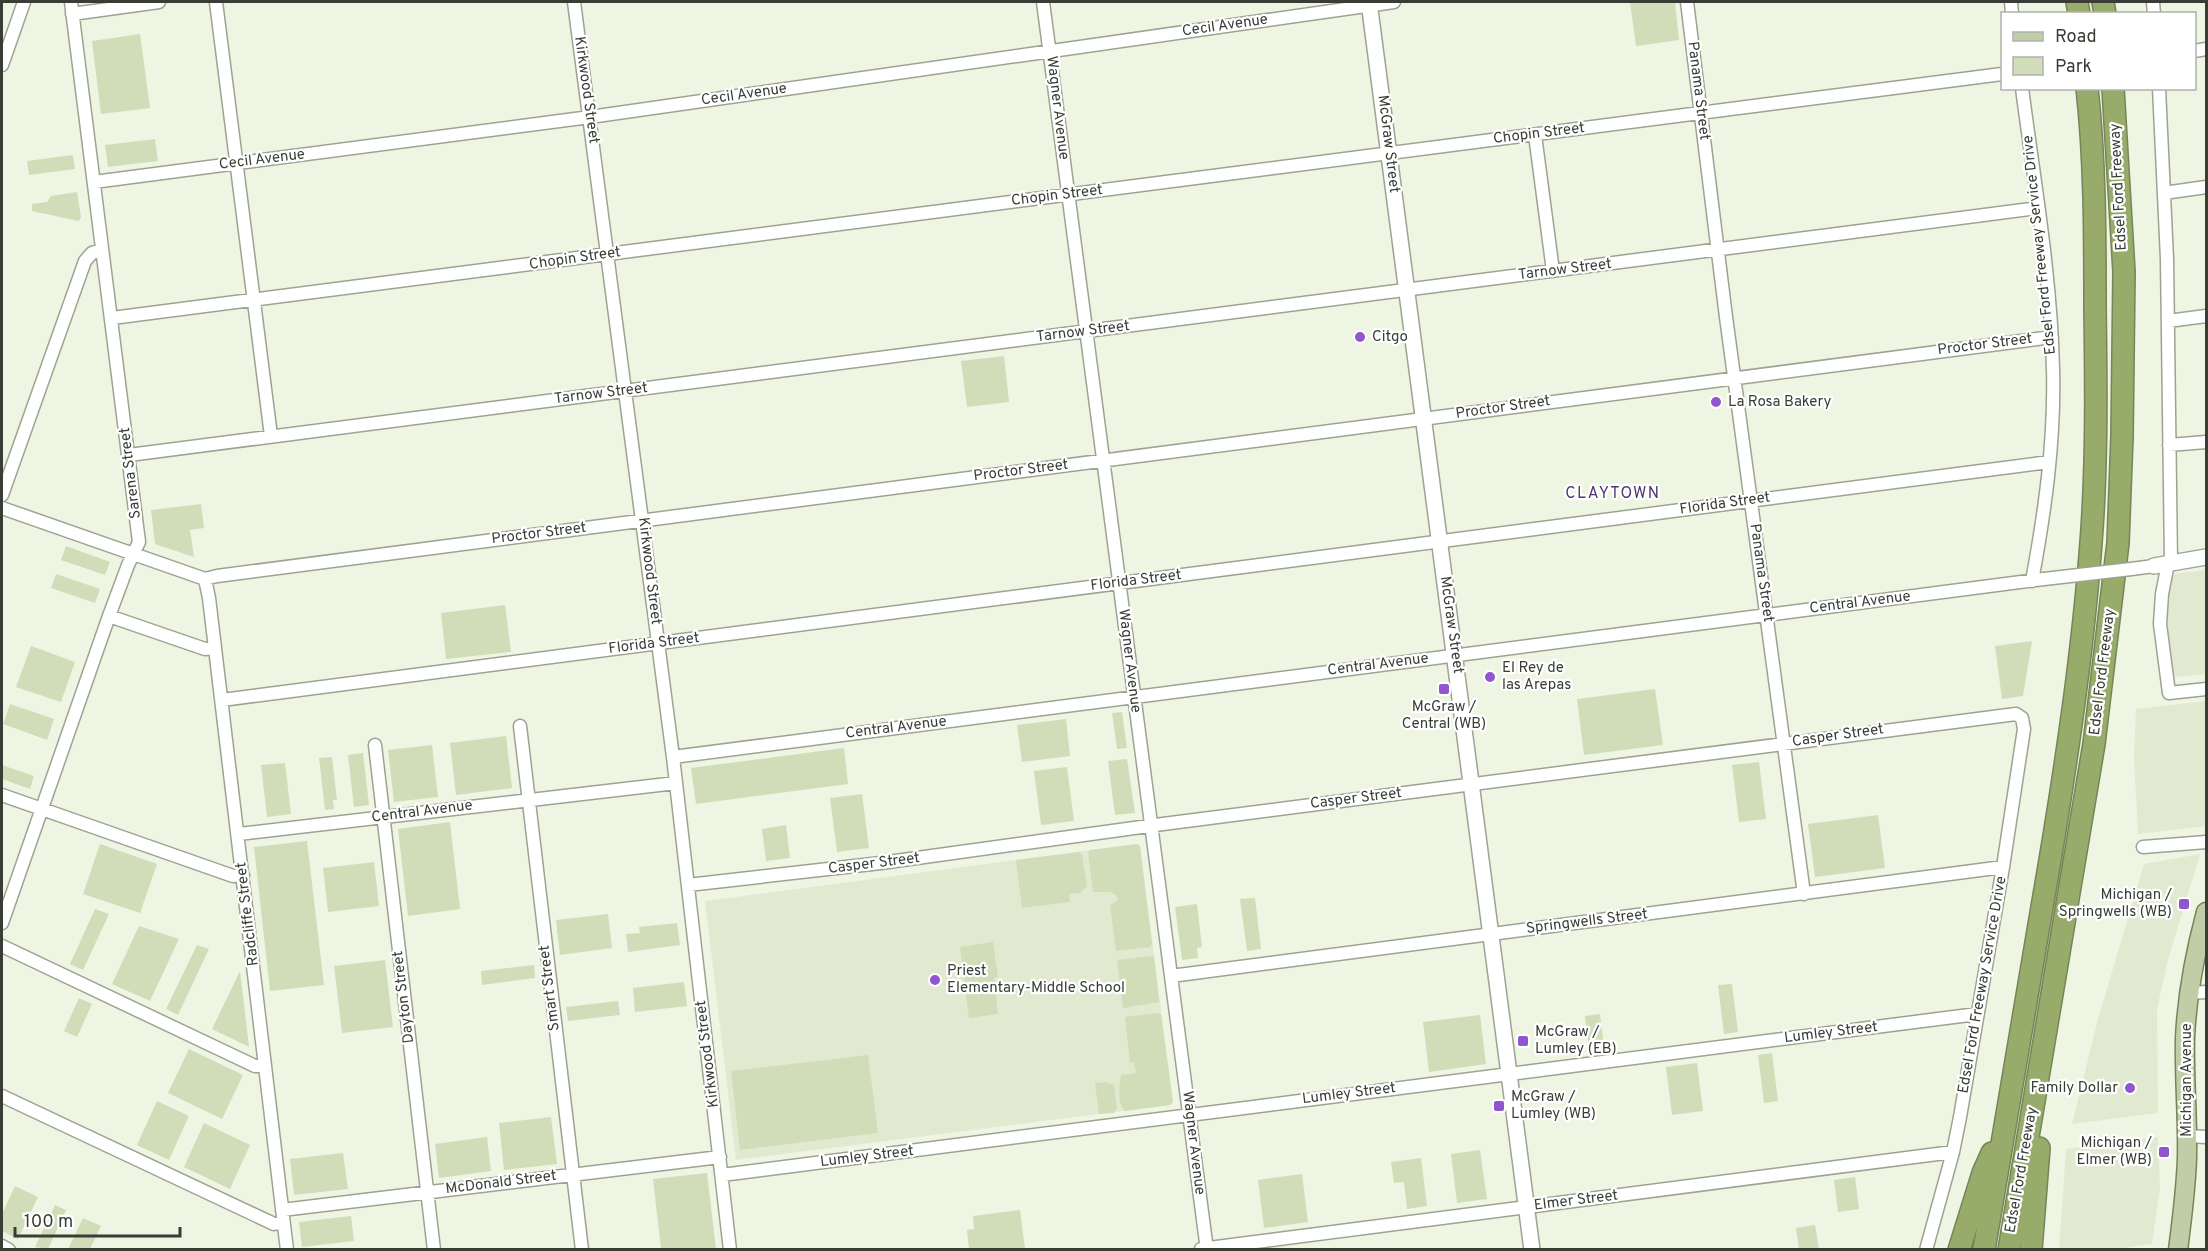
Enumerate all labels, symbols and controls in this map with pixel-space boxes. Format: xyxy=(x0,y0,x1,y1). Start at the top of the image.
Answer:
street label: Cecil Avenue xyxy=(1181,11,1269,41)
legend xyxy=(2001,12,2196,90)
text: Road xyxy=(2055,26,2097,49)
street label: Kirkwood Street xyxy=(569,35,603,145)
street label: Panama Street xyxy=(1683,41,1713,141)
street label: Wagner Avenue xyxy=(1041,55,1073,161)
text: Park xyxy=(2055,56,2092,79)
street label: Cecil Avenue xyxy=(700,80,788,110)
street label: McGraw Street xyxy=(1373,94,1403,194)
street label: Chopin Street xyxy=(1492,119,1586,149)
street label: Edsel Ford Freeway xyxy=(2106,123,2132,251)
street label: Edsel Ford Freeway Service Drive xyxy=(2019,134,2061,356)
street label: Cecil Avenue xyxy=(218,145,306,175)
street label: Chopin Street xyxy=(1010,181,1104,211)
street label: Chopin Street xyxy=(528,243,622,275)
street label: Tarnow Street xyxy=(1517,255,1613,285)
street label: Tarnow Street xyxy=(1035,317,1131,347)
place label: Citgo xyxy=(1372,328,1408,347)
marker: Citgo xyxy=(1353,330,1367,344)
street label: Proctor Street xyxy=(1937,330,2033,360)
street label: Tarnow Street xyxy=(553,379,649,409)
street label: Proctor Street xyxy=(1454,392,1552,424)
place label: La Rosa Bakery xyxy=(1728,393,1831,412)
marker: La Rosa Bakery xyxy=(1709,395,1723,409)
street label: Sarena Street xyxy=(116,426,146,520)
street label: Proctor Street xyxy=(973,456,1069,486)
district label: CLAYTOWN xyxy=(1565,484,1661,504)
street label: Florida Street xyxy=(1678,488,1772,520)
street label: Kirkwood Street xyxy=(633,516,665,626)
street label: Proctor Street xyxy=(491,519,587,549)
street label: Panama Street xyxy=(1745,522,1777,624)
street label: Florida Street xyxy=(1089,566,1183,596)
street label: McGraw Street xyxy=(1435,575,1467,675)
street label: Central Avenue xyxy=(1808,587,1912,619)
street label: Edsel Ford Freeway xyxy=(2086,607,2120,737)
street label: Wagner Avenue xyxy=(1113,608,1145,714)
street label: Florida Street xyxy=(607,629,701,659)
street label: Central Avenue xyxy=(1326,649,1430,681)
place label: El Rey de las Arepas xyxy=(1502,659,1571,695)
marker: El Rey de las Arepas xyxy=(1483,670,1497,684)
marker: McGraw / Central (WB) xyxy=(1437,682,1451,696)
place label: McGraw / Central (WB) xyxy=(1402,698,1486,734)
street label: Central Avenue xyxy=(844,712,948,744)
street label: Casper Street xyxy=(1791,720,1885,752)
street label: Casper Street xyxy=(1309,784,1403,814)
street label: Central Avenue xyxy=(370,796,474,828)
street label: Casper Street xyxy=(827,849,921,879)
street label: Radcliffe Street xyxy=(232,861,264,967)
street label: Edsel Ford Freeway Service Drive xyxy=(1955,875,2011,1095)
place label: Michigan / Springwells (WB) xyxy=(2059,886,2173,922)
marker: Michigan / Springwells (WB) xyxy=(2177,897,2191,911)
street label: Springwells Street xyxy=(1525,905,1649,939)
street label: Smart Street xyxy=(535,944,565,1032)
street label: Dayton Street xyxy=(389,950,419,1044)
place label: Priest Elementary‑Middle School xyxy=(947,962,1125,998)
marker: Priest Elementary‑Middle School xyxy=(928,973,942,987)
street label: Kirkwood Street xyxy=(692,999,724,1109)
street label: Lumley Street xyxy=(1783,1018,1879,1048)
place label: McGraw / Lumley (EB) xyxy=(1535,1023,1617,1059)
street label: Michigan Avenue xyxy=(2178,1023,2197,1137)
marker: McGraw / Lumley (EB) xyxy=(1516,1034,1530,1048)
street label: Lumley Street xyxy=(1301,1079,1397,1109)
place label: Family Dollar xyxy=(2031,1079,2118,1098)
marker: Family Dollar xyxy=(2123,1081,2137,1095)
place label: McGraw / Lumley (WB) xyxy=(1511,1088,1596,1124)
street label: Wagner Avenue xyxy=(1177,1090,1209,1196)
marker: McGraw / Lumley (WB) xyxy=(1492,1099,1506,1113)
street label: Edsel Ford Freeway xyxy=(2002,1105,2042,1235)
place label: Michigan / Elmer (WB) xyxy=(2076,1134,2153,1170)
street label: Lumley Street xyxy=(819,1142,915,1172)
marker: Michigan / Elmer (WB) xyxy=(2157,1145,2171,1159)
street label: McDonald Street xyxy=(444,1167,558,1199)
street label: Elmer Street xyxy=(1533,1186,1619,1216)
scale bar xyxy=(15,1200,180,1238)
text: 100 m xyxy=(24,1211,73,1234)

